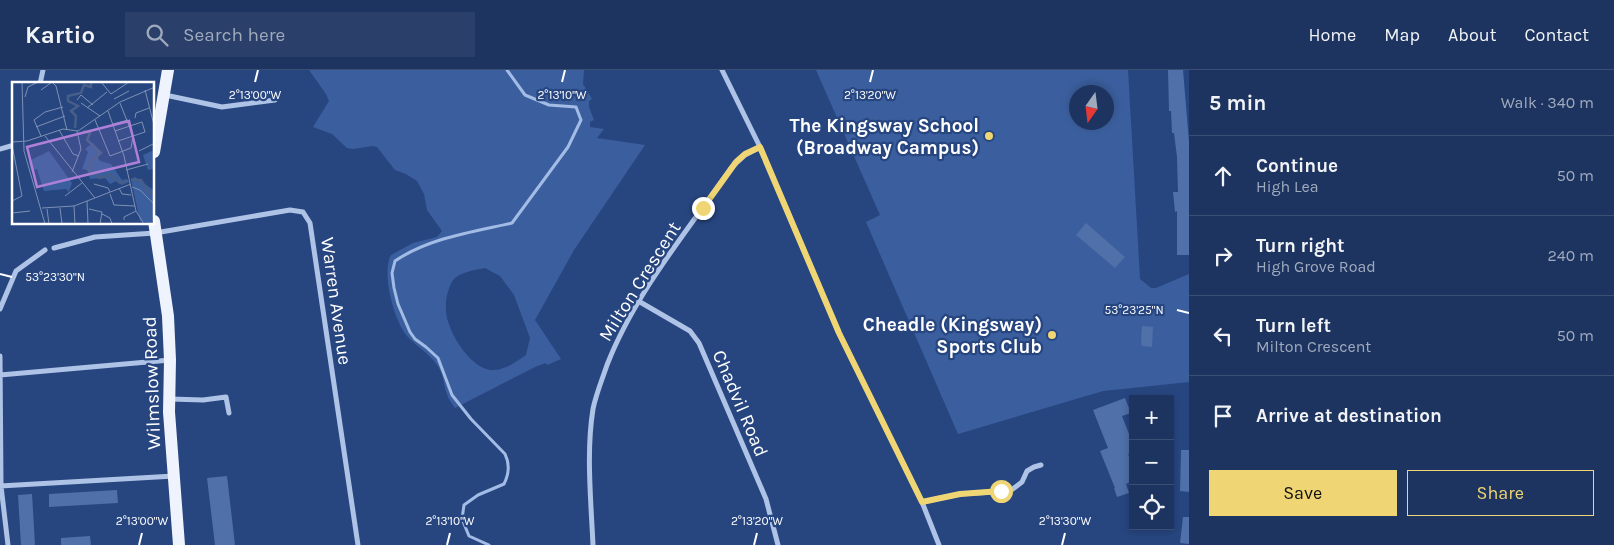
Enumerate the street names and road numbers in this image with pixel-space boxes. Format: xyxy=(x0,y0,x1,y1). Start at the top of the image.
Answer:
street label: Milton Crescent xyxy=(594,218,685,345)
street label: Warren Avenue xyxy=(316,236,356,366)
street label: Wilmslow Road xyxy=(139,316,165,450)
street label: Chadvil Road xyxy=(708,347,772,460)

